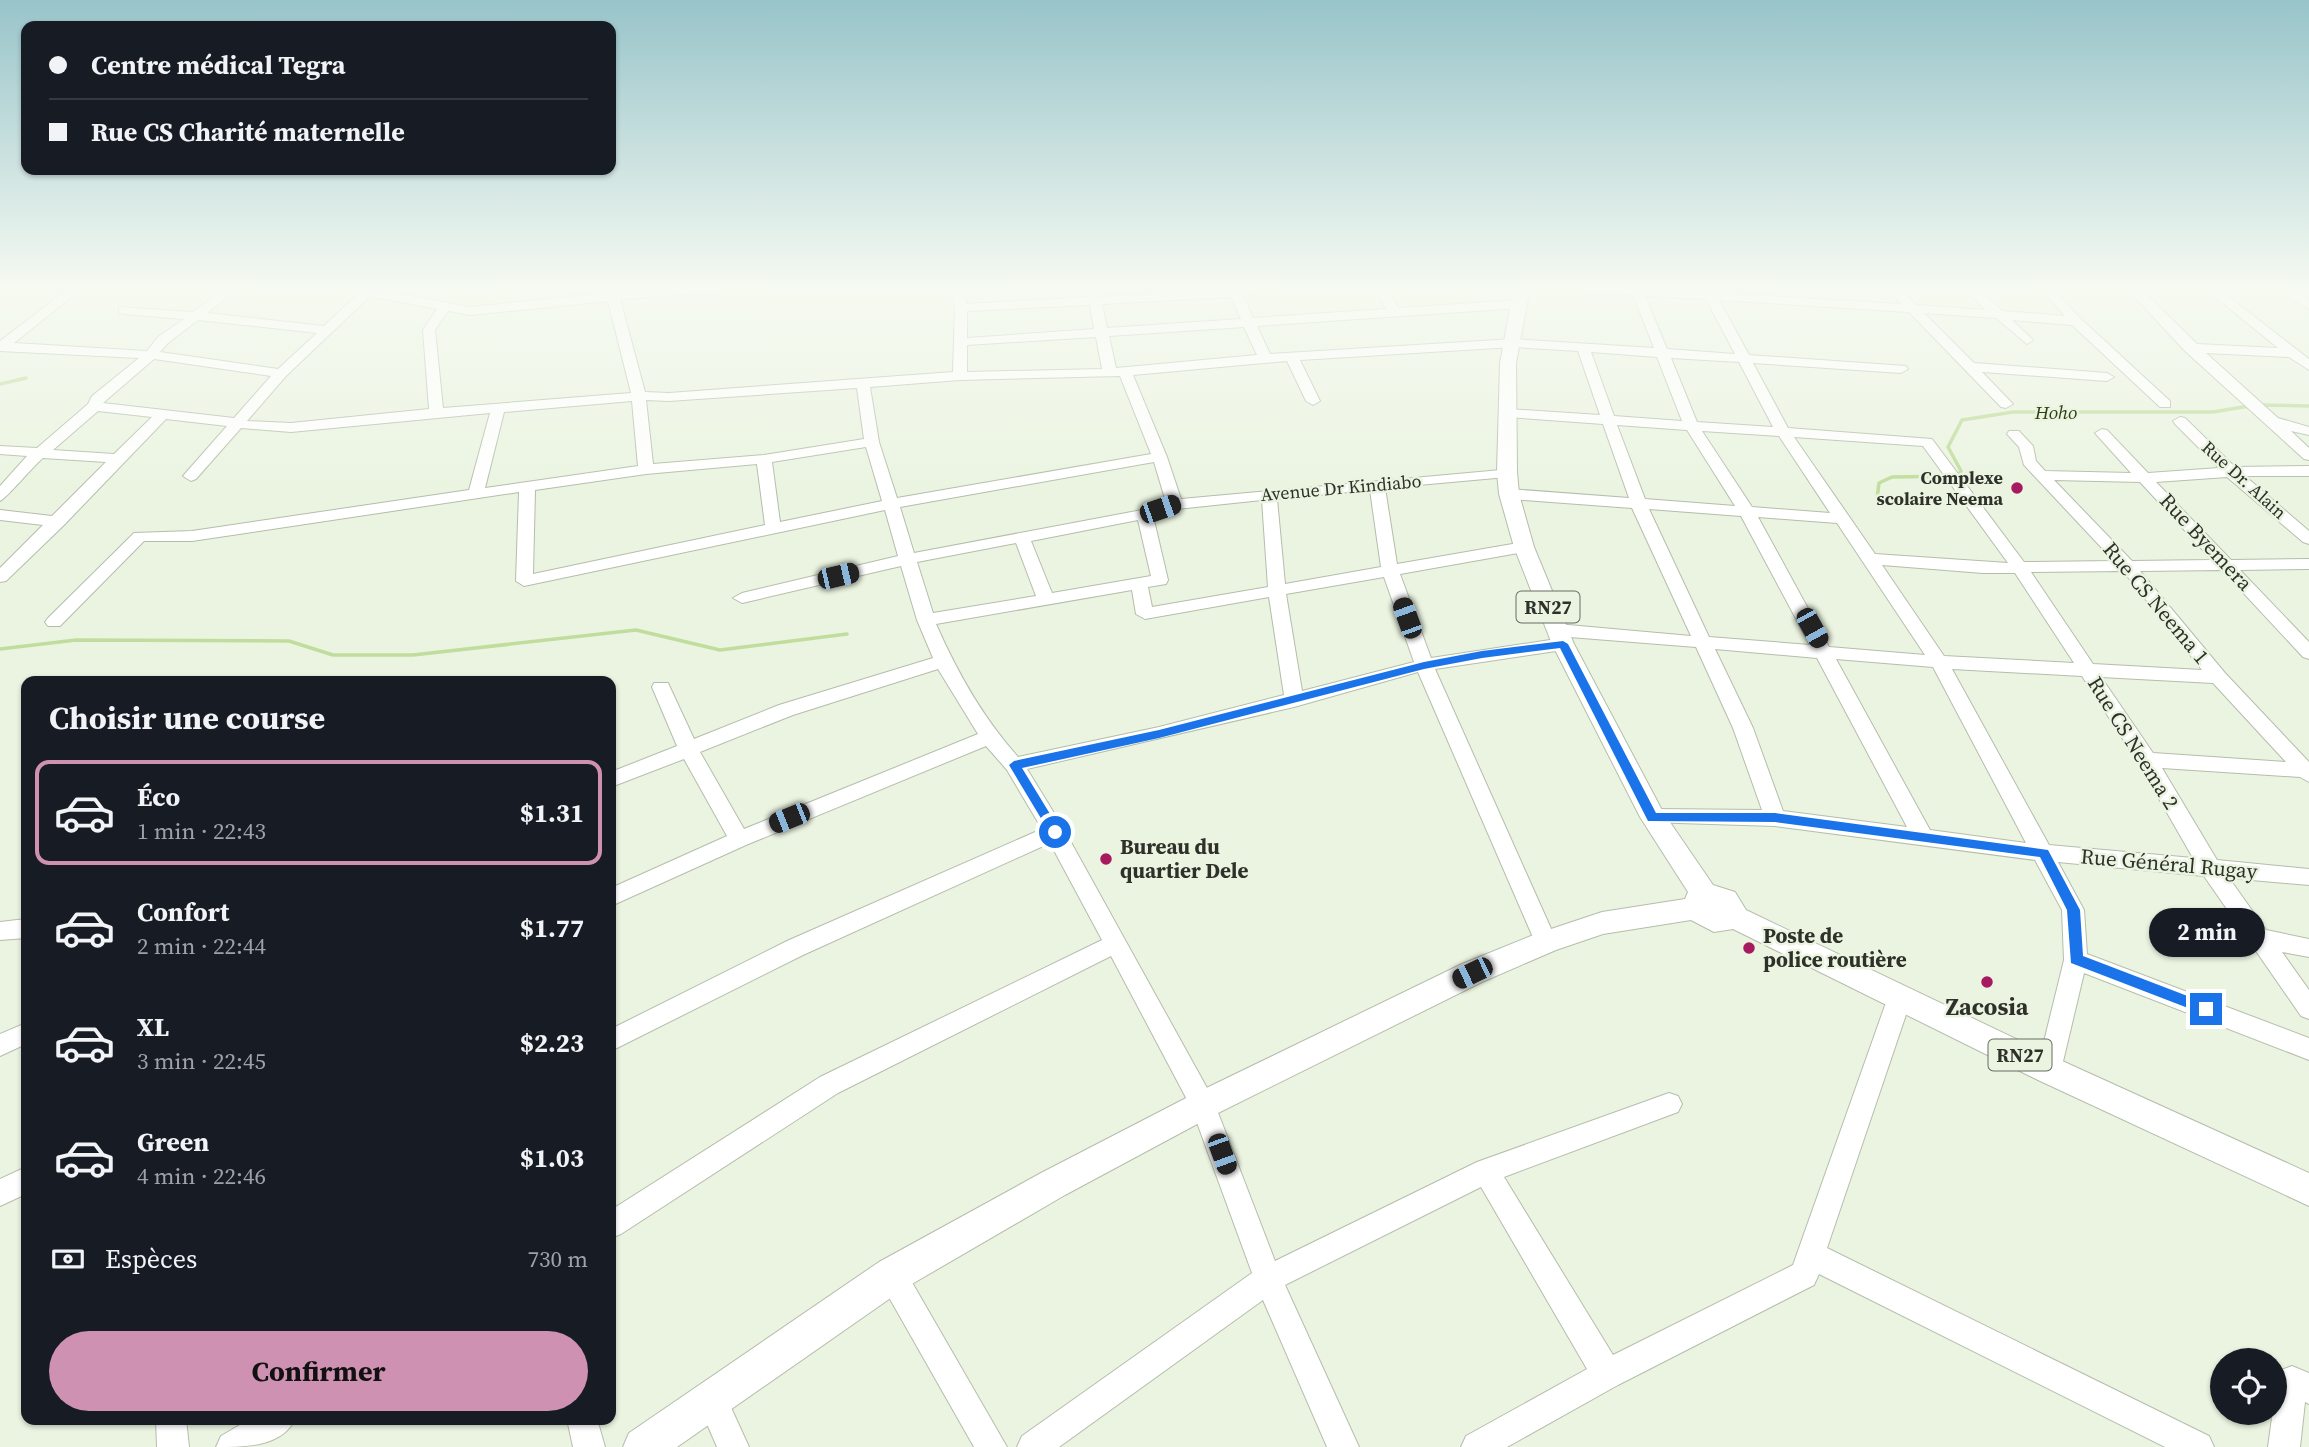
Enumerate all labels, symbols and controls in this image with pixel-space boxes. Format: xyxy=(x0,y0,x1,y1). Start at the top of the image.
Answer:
text: Centre médical Tegra xyxy=(91,47,346,83)
text: Rue CS Charité maternelle xyxy=(91,114,405,150)
water label: Hoho xyxy=(2034,399,2077,425)
street label: Rue Dr. Alain xyxy=(2197,435,2292,524)
place label: Complexe scolaire Neema xyxy=(1876,465,2003,511)
street label: Avenue Dr Kindiabo xyxy=(1260,468,1422,507)
marker: Complexe scolaire Neema xyxy=(2009,480,2025,496)
street label: Rue Byemera xyxy=(2153,486,2259,597)
car xyxy=(1137,492,1184,526)
street label: Rue CS Neema 1 xyxy=(2097,535,2216,670)
car xyxy=(816,561,861,591)
road number: RN27 xyxy=(1516,592,1580,622)
car xyxy=(1390,595,1425,641)
car xyxy=(1793,605,1832,651)
street label: Rue CS Neema 2 xyxy=(2081,671,2186,815)
text: Choisir une course xyxy=(49,696,325,740)
text: Éco xyxy=(137,779,180,815)
icon: car xyxy=(53,781,116,844)
text: $1.31 xyxy=(520,795,584,831)
car xyxy=(766,800,813,836)
text: 1 min · 22:43 xyxy=(137,815,266,847)
route start xyxy=(1039,816,1071,848)
place label: Bureau du quartier Dele xyxy=(1120,832,1248,885)
street label: Rue Général Rugay xyxy=(2080,841,2259,886)
marker: Bureau du quartier Dele xyxy=(1098,851,1114,867)
text: Confort xyxy=(137,894,229,930)
icon: car xyxy=(53,896,116,959)
callout: 2 min xyxy=(2148,908,2264,956)
text: $1.77 xyxy=(520,910,584,946)
text: 2 min xyxy=(2177,916,2237,948)
place label: Poste de police routière xyxy=(1763,921,1907,974)
text: 2 min · 22:44 xyxy=(137,930,266,962)
marker: Poste de police routière xyxy=(1741,940,1757,956)
car xyxy=(1449,954,1496,992)
marker: Zacosia xyxy=(1979,974,1995,990)
place label: Zacosia xyxy=(1945,990,2029,1023)
route end xyxy=(2190,993,2222,1025)
text: XL xyxy=(137,1009,169,1045)
icon: car xyxy=(53,1011,116,1074)
text: $2.23 xyxy=(520,1025,584,1061)
road number: RN27 xyxy=(1988,1040,2052,1070)
text: 3 min · 22:45 xyxy=(137,1045,266,1077)
text: Green xyxy=(137,1124,209,1160)
icon: car xyxy=(53,1126,116,1189)
car xyxy=(1205,1131,1240,1177)
text: $1.03 xyxy=(520,1140,584,1176)
text: 4 min · 22:46 xyxy=(137,1160,266,1192)
icon: cash xyxy=(49,1240,87,1278)
text: Espèces xyxy=(105,1241,197,1277)
text: 730 m xyxy=(527,1243,588,1275)
button: Confirmer xyxy=(49,1331,588,1411)
map controls xyxy=(2210,1348,2287,1425)
button: locate xyxy=(2210,1348,2287,1425)

